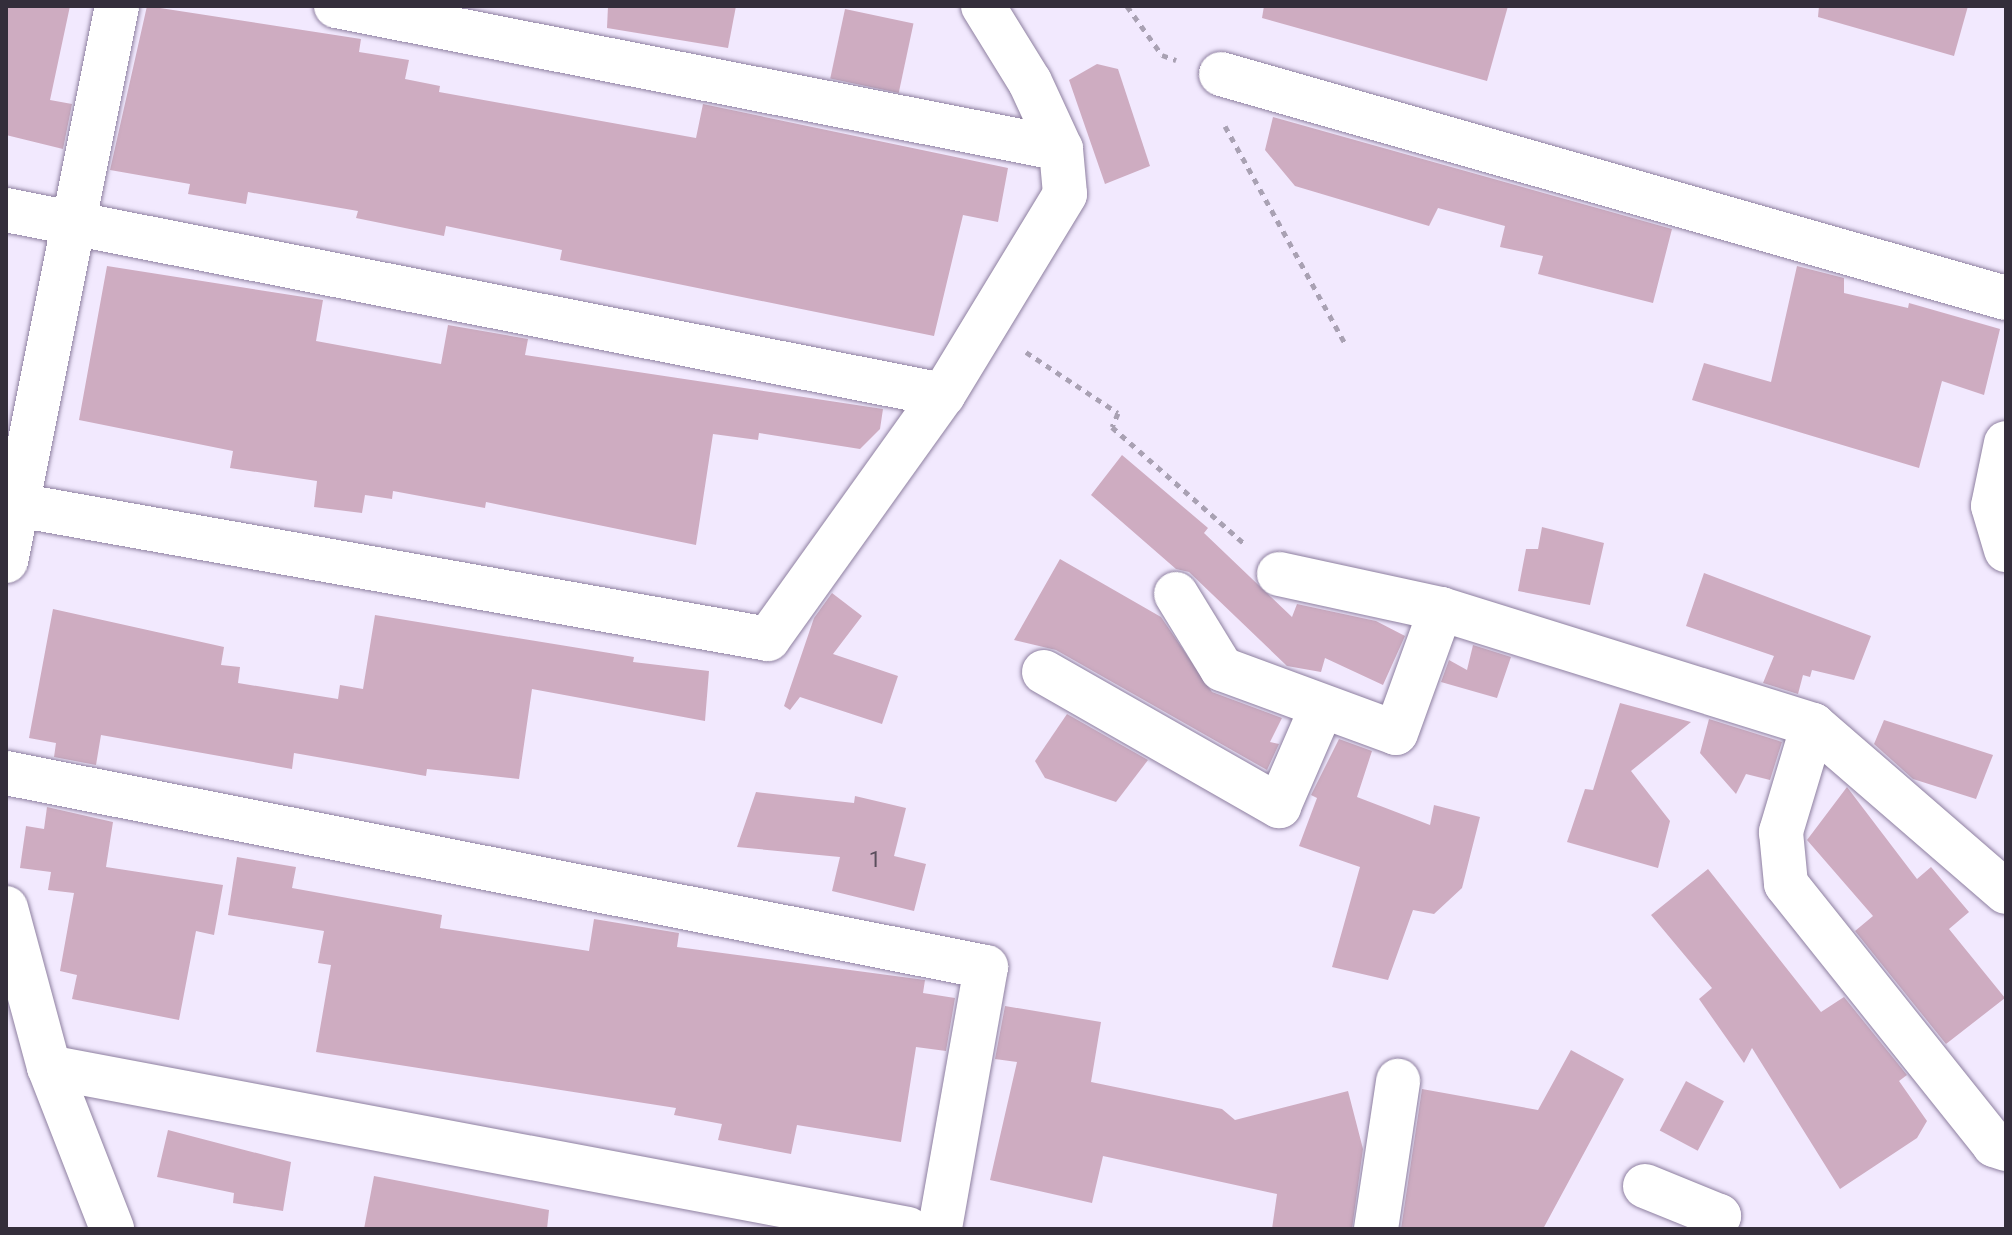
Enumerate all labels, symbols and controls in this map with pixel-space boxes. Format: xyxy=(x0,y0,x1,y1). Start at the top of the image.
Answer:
house number: 1 xyxy=(869,847,881,873)

